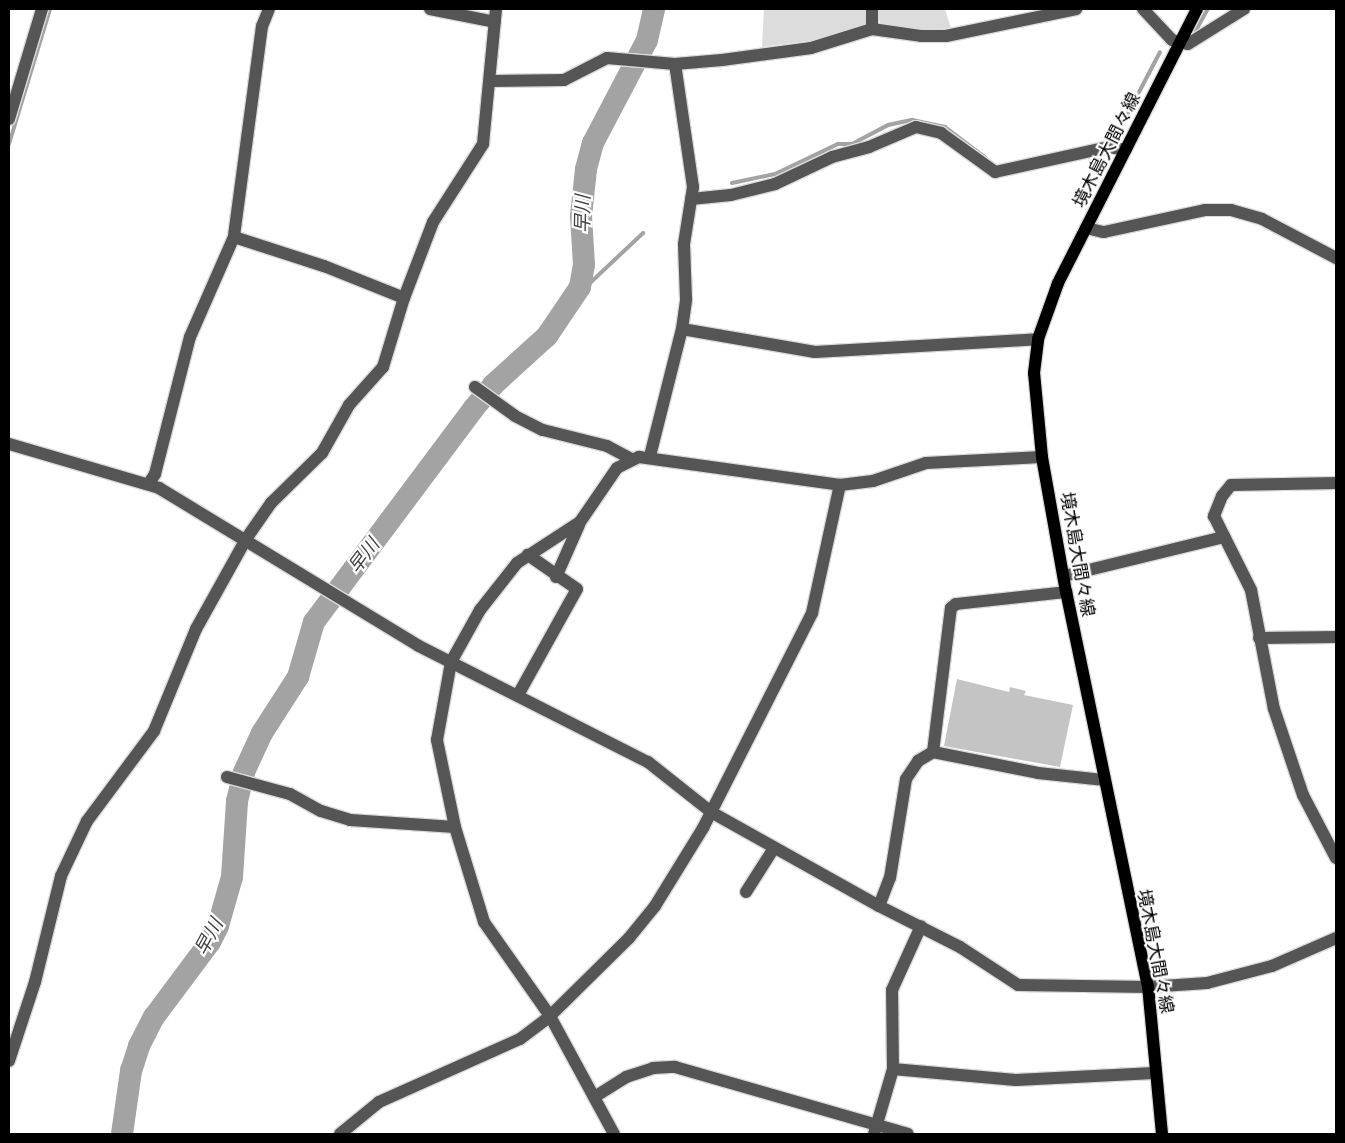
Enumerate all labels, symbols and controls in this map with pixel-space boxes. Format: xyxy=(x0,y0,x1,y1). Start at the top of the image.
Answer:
street label: 境木島大間々線 xyxy=(1068,89,1144,211)
water label: 早川 xyxy=(571,195,595,233)
street label: 境木島大間々線 xyxy=(1056,490,1100,618)
water label: 早川 xyxy=(343,534,385,578)
street label: 境木島大間々線 xyxy=(1133,887,1179,1015)
water label: 早川 xyxy=(190,915,228,959)

